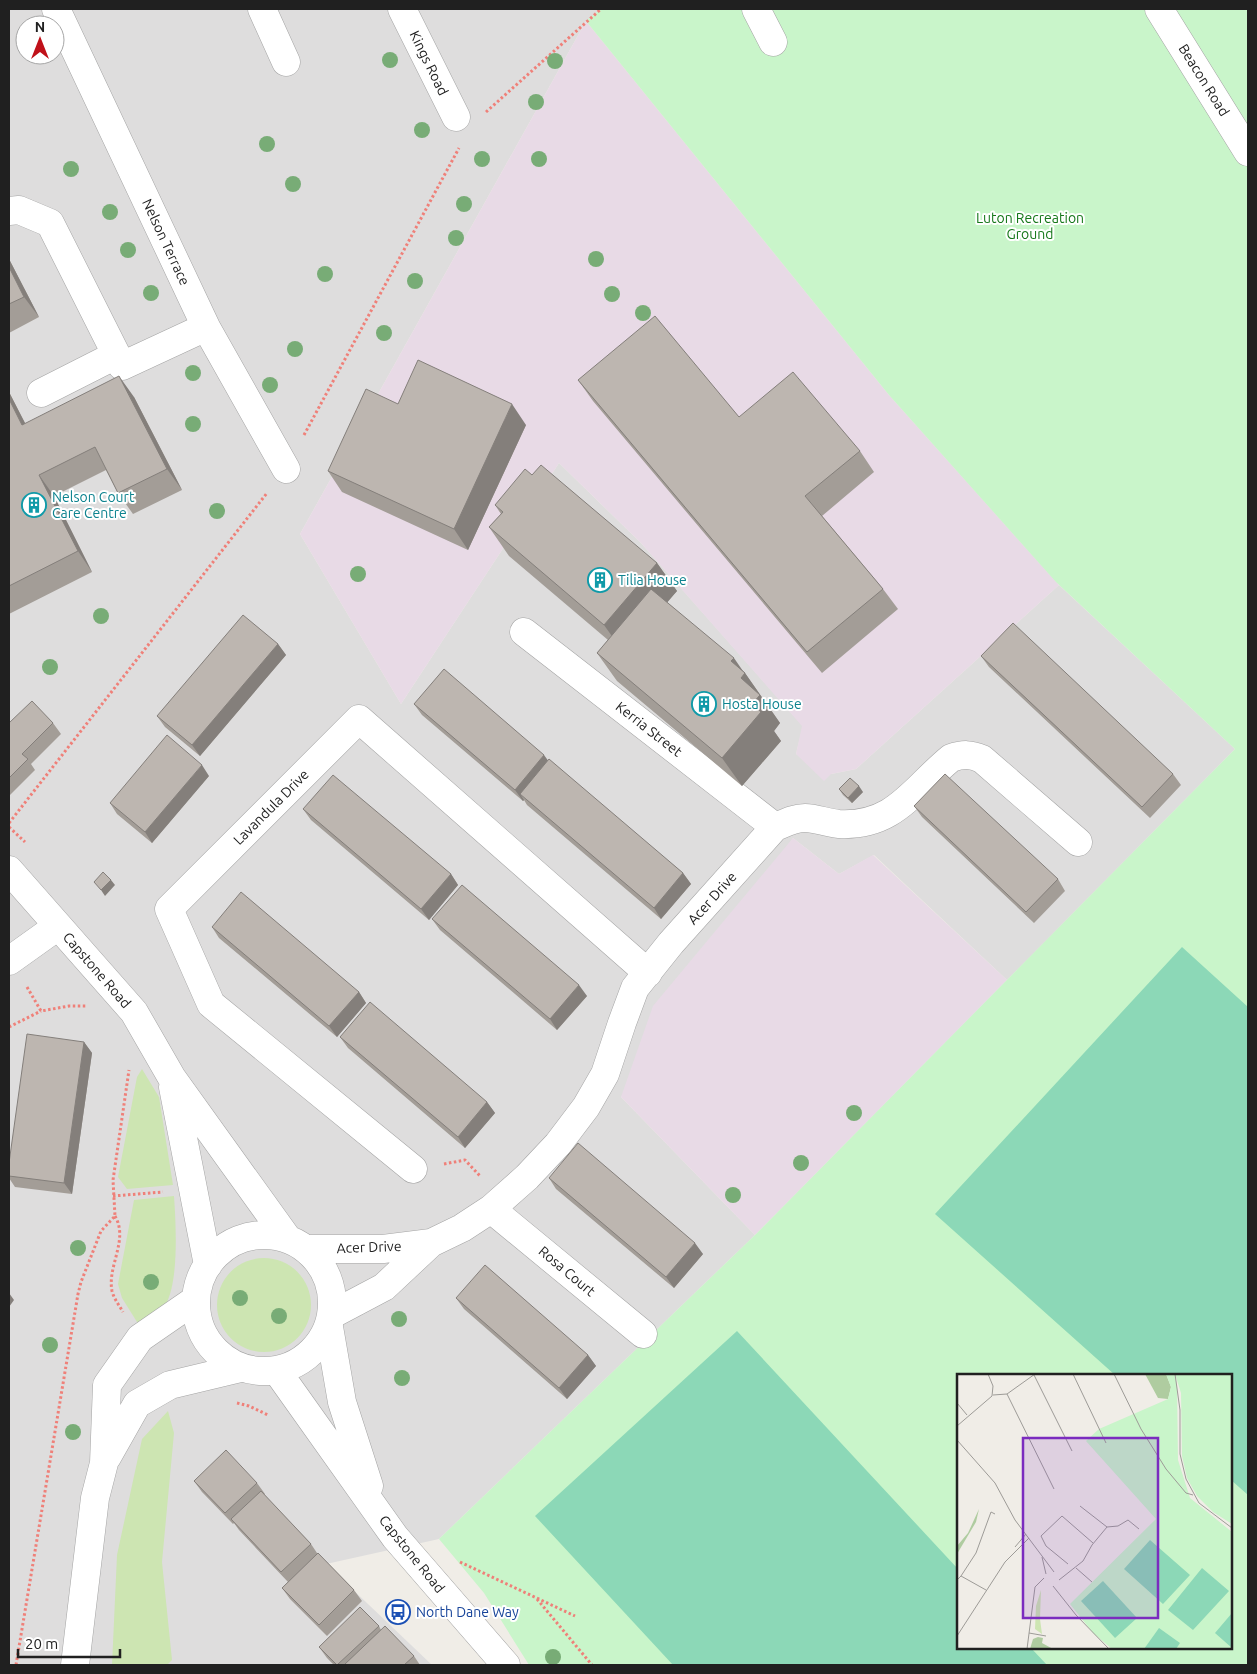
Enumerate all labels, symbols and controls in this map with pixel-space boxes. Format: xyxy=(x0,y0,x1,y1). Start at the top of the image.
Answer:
north arrow xyxy=(15,15,65,65)
text: N xyxy=(35,19,45,35)
street label: Kings Road xyxy=(407,28,451,98)
street label: Beacon Road xyxy=(1176,41,1232,119)
street label: Nelson Terrace xyxy=(139,196,193,288)
park label: Luton Recreation Ground xyxy=(976,210,1084,242)
place label: Nelson Court Care Centre xyxy=(52,489,135,521)
building icon: Nelson Court Care Centre xyxy=(21,492,47,518)
building icon: Tilia House xyxy=(587,567,613,593)
place label: Tilia House xyxy=(618,572,687,588)
building icon: Hosta House xyxy=(691,691,717,717)
place label: Hosta House xyxy=(722,696,802,712)
street label: Kerria Street xyxy=(613,698,686,760)
street label: Lavandula Drive xyxy=(230,766,312,848)
street label: Acer Drive xyxy=(684,869,740,927)
street label: Capstone Road xyxy=(60,929,134,1011)
street label: Acer Drive xyxy=(336,1238,402,1256)
street label: Rosa Court xyxy=(535,1243,599,1300)
inset map xyxy=(957,1374,1232,1649)
street label: Capstone Road xyxy=(376,1512,448,1596)
bus stop icon: North Dane Way xyxy=(385,1599,411,1625)
place label: North Dane Way xyxy=(416,1604,519,1620)
scale bar xyxy=(18,1626,120,1658)
text: 20 m xyxy=(25,1635,58,1652)

